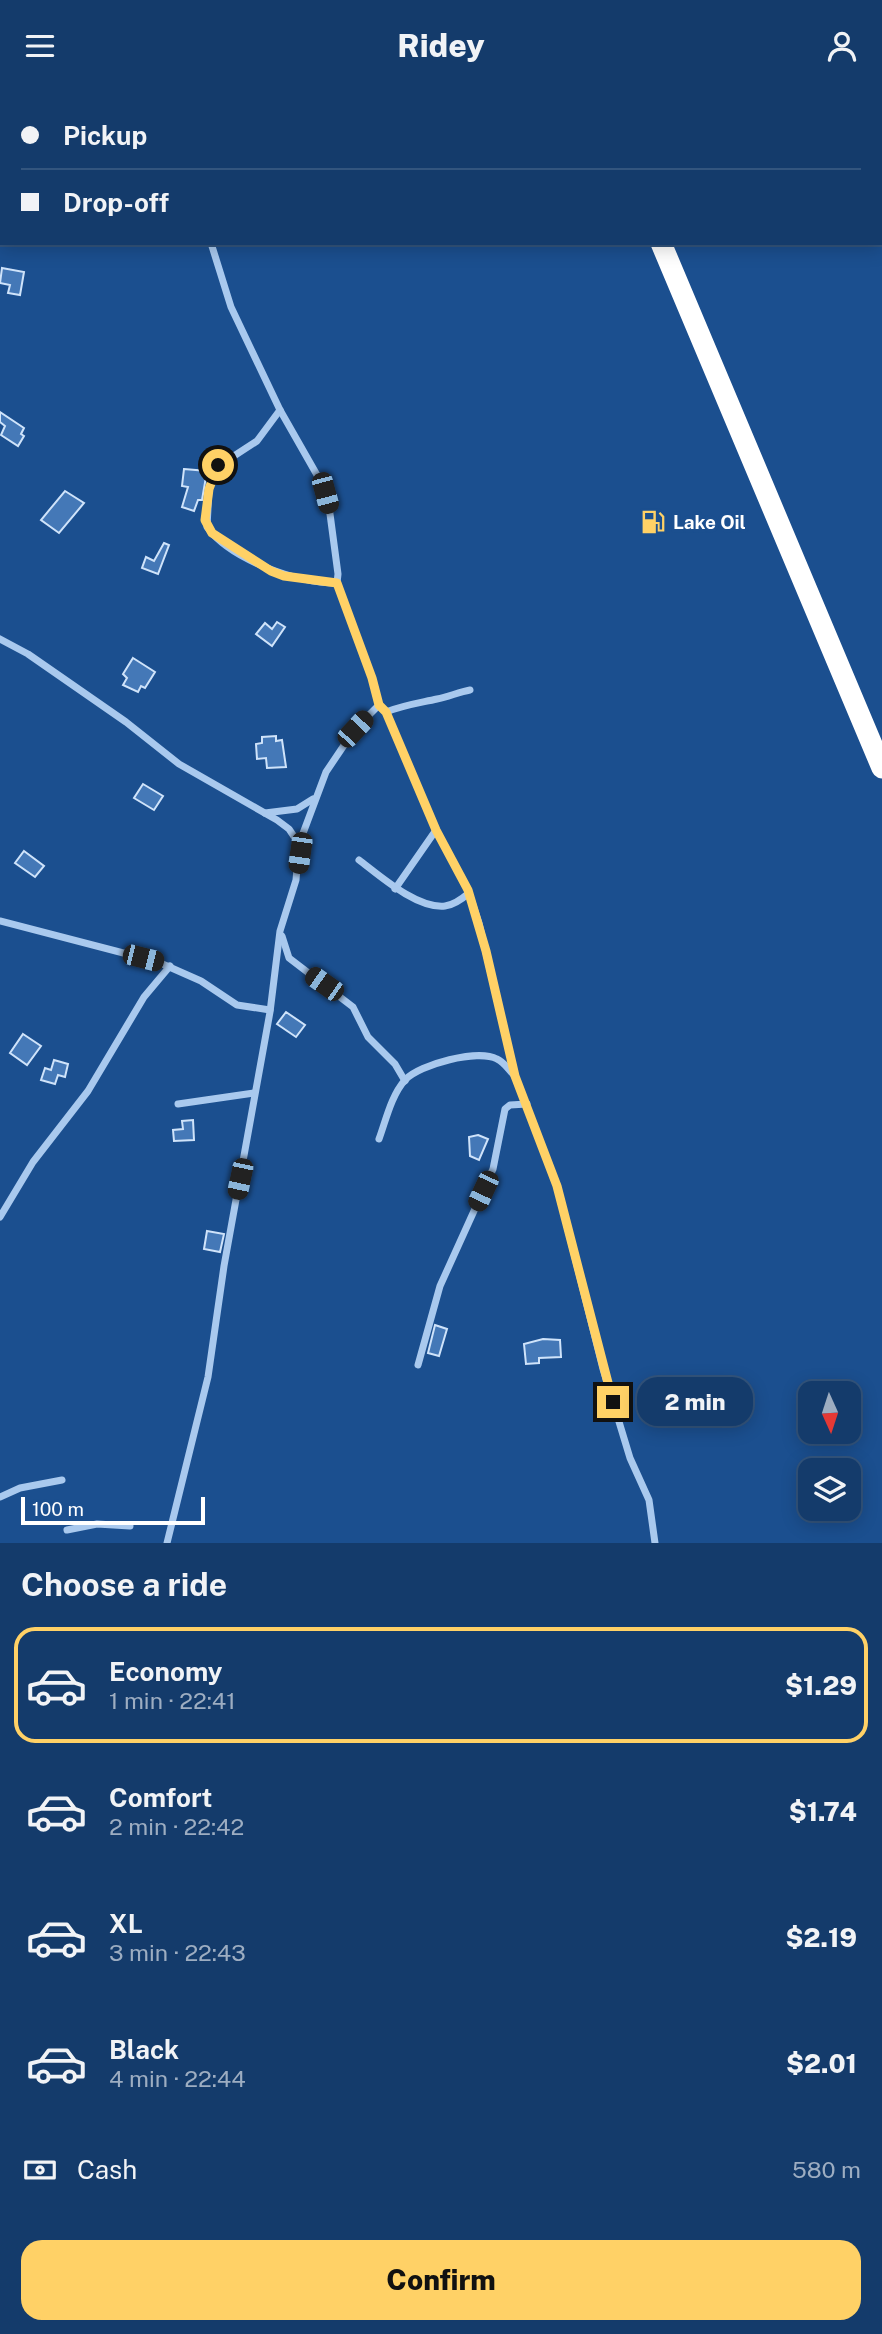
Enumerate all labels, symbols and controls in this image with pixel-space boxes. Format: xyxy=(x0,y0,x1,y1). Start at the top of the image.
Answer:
icon: menu xyxy=(21,27,59,65)
text: Ridey xyxy=(397,27,485,64)
icon: person xyxy=(823,27,861,65)
text: Pickup xyxy=(63,120,147,151)
text: Drop-off xyxy=(63,187,169,218)
route start xyxy=(202,449,234,481)
car xyxy=(310,470,341,516)
fuel station icon: Lake Oil xyxy=(639,508,667,536)
place label: Lake Oil xyxy=(673,511,746,533)
car xyxy=(333,706,378,752)
car xyxy=(287,831,314,875)
car xyxy=(121,943,166,973)
car xyxy=(301,963,348,1005)
car xyxy=(226,1156,255,1202)
car xyxy=(465,1168,502,1214)
callout: 2 min xyxy=(638,1377,753,1427)
north arrow xyxy=(798,1381,861,1444)
map controls xyxy=(798,1381,861,1521)
route end xyxy=(597,1386,629,1418)
text: 2 min xyxy=(664,1388,726,1415)
button: layers xyxy=(798,1458,861,1521)
scale bar xyxy=(21,1494,205,1526)
text: 100 m xyxy=(32,1498,84,1520)
text: Choose a ride xyxy=(21,1566,227,1603)
icon: car xyxy=(25,1654,88,1717)
text: Economy xyxy=(109,1656,222,1687)
text: $1.29 xyxy=(785,1670,857,1701)
text: 1 min · 22:41 xyxy=(109,1687,236,1714)
icon: car xyxy=(25,1780,88,1843)
text: Comfort xyxy=(109,1782,212,1813)
text: $1.74 xyxy=(789,1796,857,1827)
text: 2 min · 22:42 xyxy=(109,1813,244,1840)
icon: car xyxy=(25,1906,88,1969)
text: XL xyxy=(109,1908,143,1939)
text: $2.19 xyxy=(786,1922,857,1953)
text: 3 min · 22:43 xyxy=(109,1939,246,1966)
icon: car xyxy=(25,2032,88,2095)
text: Black xyxy=(109,2034,179,2065)
text: $2.01 xyxy=(786,2048,857,2079)
text: 4 min · 22:44 xyxy=(109,2065,246,2092)
icon: cash xyxy=(21,2151,59,2189)
text: Cash xyxy=(77,2154,137,2185)
text: 580 m xyxy=(792,2156,861,2183)
button: Confirm xyxy=(21,2240,861,2320)

